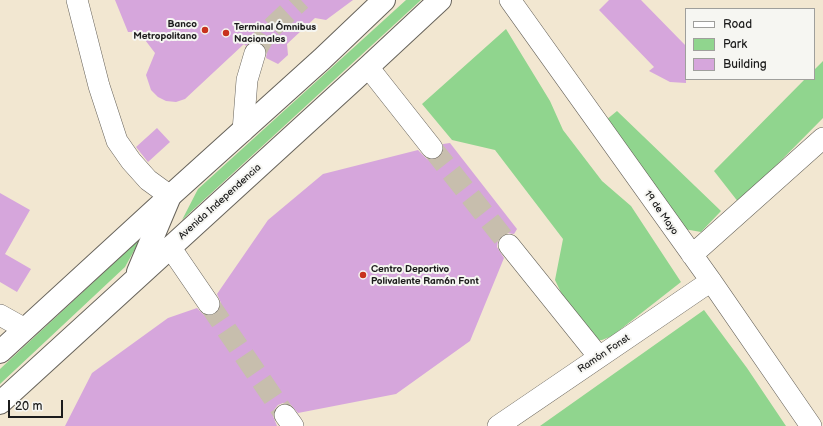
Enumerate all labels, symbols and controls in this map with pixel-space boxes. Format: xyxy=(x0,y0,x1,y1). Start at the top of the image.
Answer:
legend xyxy=(685,8,815,80)
text: Road xyxy=(723,17,752,32)
place label: Banco Metropolitano xyxy=(133,18,197,42)
place label: Terminal Ómnibus Nacionales xyxy=(234,21,316,44)
marker: Banco Metropolitano xyxy=(200,25,210,35)
marker: Terminal Ómnibus Nacionales xyxy=(221,28,231,38)
text: Park xyxy=(723,37,747,52)
text: Building xyxy=(723,57,767,72)
street label: Avenida Independencia xyxy=(176,162,264,242)
street label: 19 de Mayo xyxy=(641,189,681,237)
place label: Centro Deportivo Polivalente Ramón Font xyxy=(371,263,479,286)
marker: Centro Deportivo Polivalente Ramón Font xyxy=(358,270,368,280)
street label: Ramón Fonst xyxy=(576,332,632,376)
scale bar xyxy=(10,392,65,418)
text: 20 m xyxy=(15,399,42,414)

